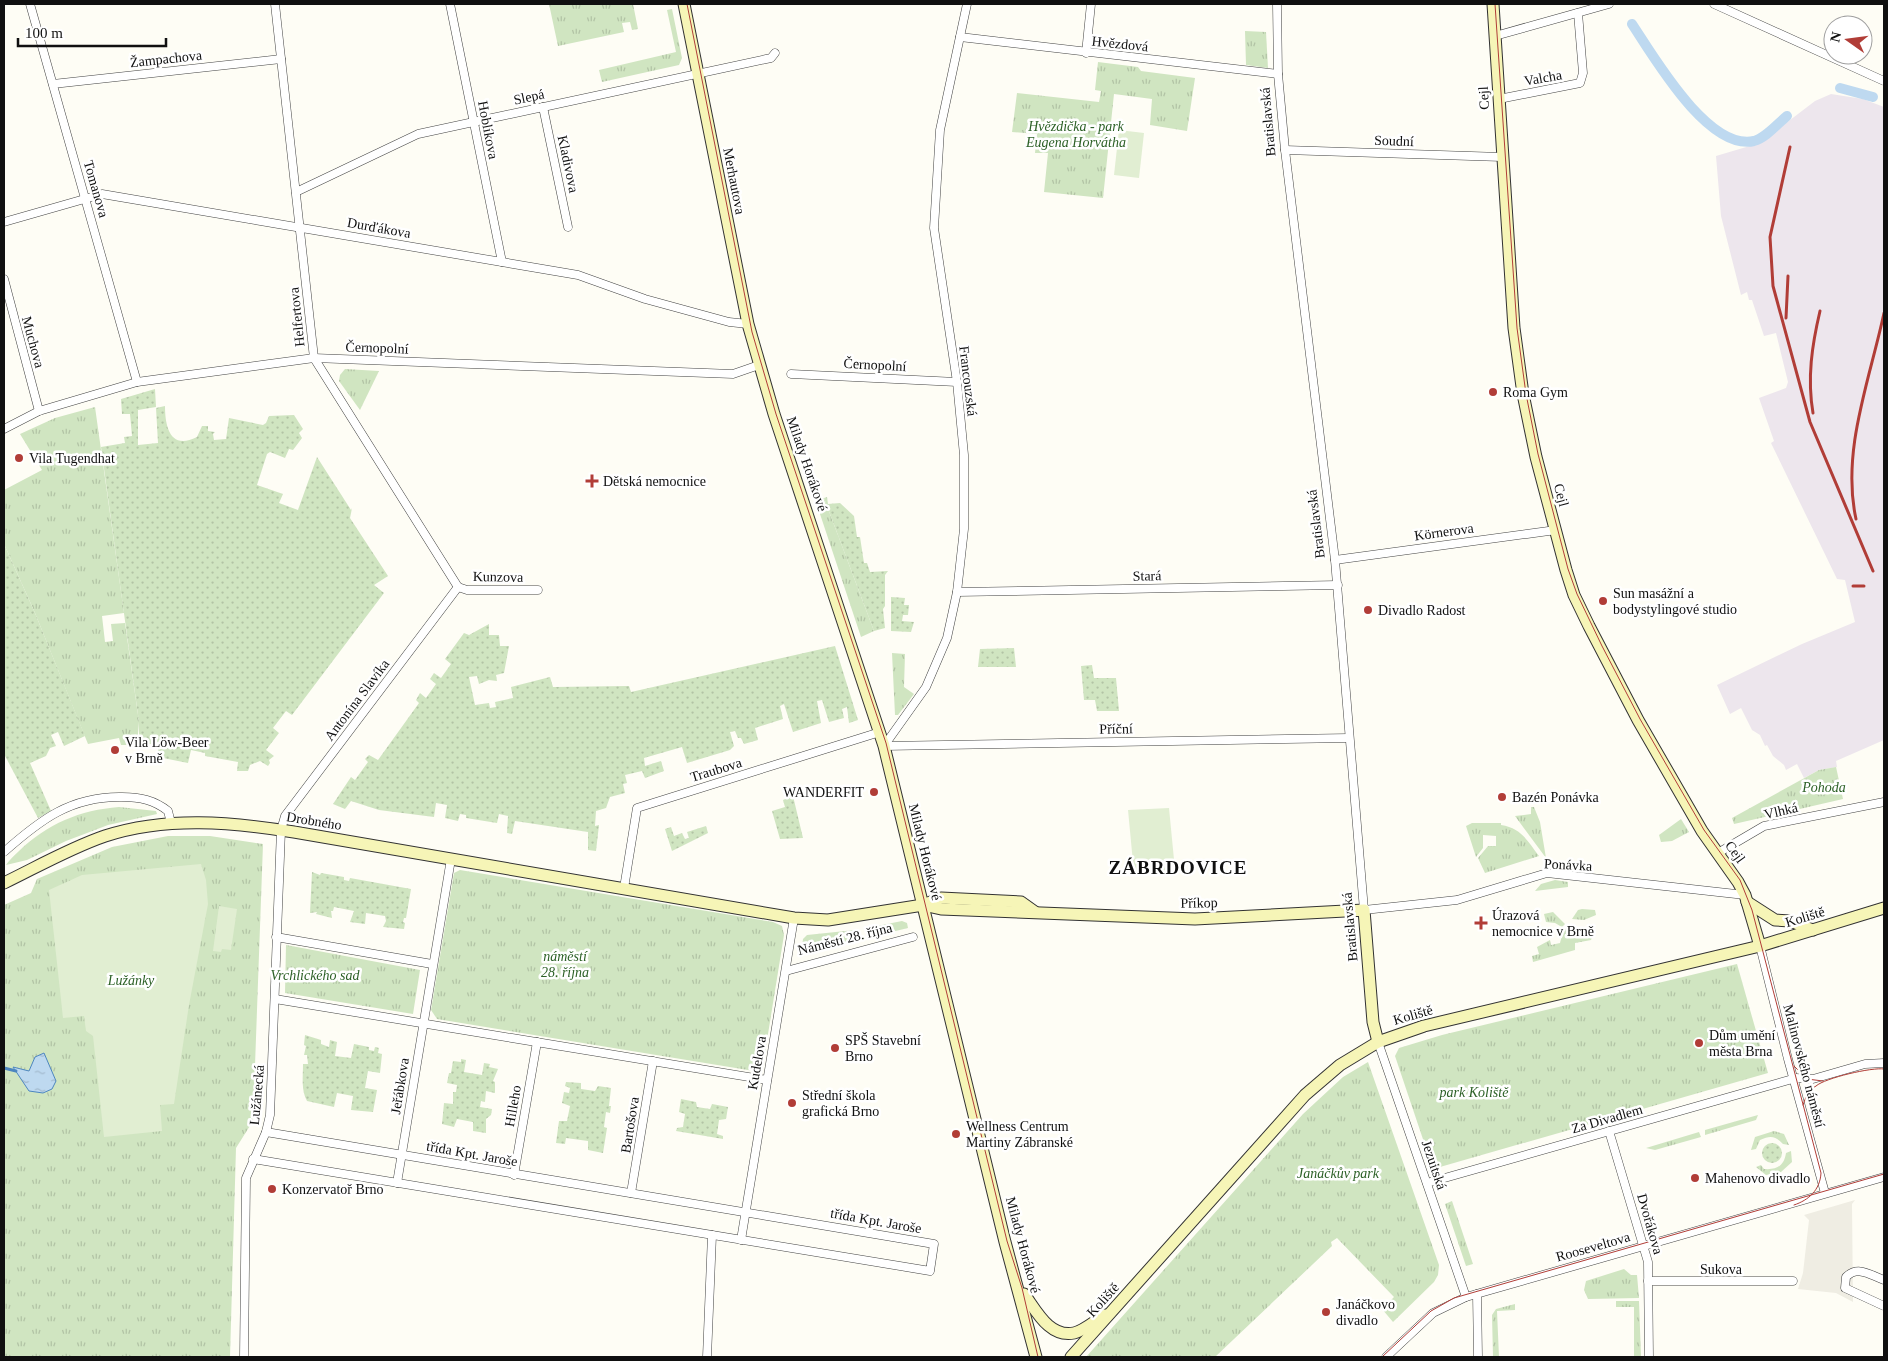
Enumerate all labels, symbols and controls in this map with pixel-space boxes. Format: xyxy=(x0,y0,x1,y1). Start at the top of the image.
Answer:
scale bar xyxy=(18,15,165,47)
north arrow xyxy=(1823,15,1873,65)
text: 100 m xyxy=(25,25,63,41)
text: N xyxy=(1827,30,1844,44)
street label: Hvězdová xyxy=(1091,34,1150,55)
street label: Žampachova xyxy=(129,47,204,70)
street label: Valcha xyxy=(1523,67,1564,89)
street label: Slepá xyxy=(512,86,547,108)
street label: Bratislavská xyxy=(1257,86,1278,157)
street label: Cejl xyxy=(1476,86,1492,110)
street label: Hoblíkova xyxy=(475,100,501,161)
park label: Hvězdička - park Eugena Horvátha xyxy=(1025,119,1126,150)
street label: Soudní xyxy=(1374,133,1414,149)
street label: Kladivova xyxy=(555,134,582,195)
street label: Merhautova xyxy=(720,146,748,216)
street label: Tomanova xyxy=(81,159,112,220)
street label: Durďákova xyxy=(346,215,413,241)
street label: Helfertova xyxy=(286,286,308,348)
street label: Muchova xyxy=(19,315,47,370)
street label: Černopolní xyxy=(345,338,409,357)
street label: Francouzská xyxy=(956,345,980,418)
street label: Černopolní xyxy=(843,355,907,374)
place label: Roma Gym xyxy=(1503,385,1568,400)
marker: Roma Gym xyxy=(1487,386,1499,398)
street label: Milady Horákové xyxy=(784,415,830,513)
place label: Vila Tugendhat xyxy=(29,451,115,466)
marker: Vila Tugendhat xyxy=(13,452,25,464)
marker: Dětská nemocnice xyxy=(585,474,599,488)
place label: Dětská nemocnice xyxy=(603,474,706,489)
street label: Cejl xyxy=(1551,482,1571,508)
street label: Bratislavská xyxy=(1304,488,1328,559)
street label: Körnerova xyxy=(1413,520,1475,544)
street label: Stará xyxy=(1132,568,1162,584)
street label: Kunzova xyxy=(473,569,524,585)
place label: Sun masážní a bodystylingové studio xyxy=(1613,586,1737,617)
marker: Sun masážní a bodystylingové studio xyxy=(1597,595,1609,607)
place label: Divadlo Radost xyxy=(1378,603,1466,618)
marker: Divadlo Radost xyxy=(1362,604,1374,616)
street label: Antonína Slavíka xyxy=(322,656,393,743)
street label: Příční xyxy=(1099,721,1133,737)
place label: Vila Löw-Beer v Brně xyxy=(125,735,209,766)
marker: Vila Löw-Beer v Brně xyxy=(109,744,121,756)
street label: Traubova xyxy=(688,755,744,785)
park label: Pohoda xyxy=(1801,780,1846,795)
place label: WANDERFIT xyxy=(783,785,864,800)
marker: WANDERFIT xyxy=(868,786,880,798)
place label: Bazén Ponávka xyxy=(1512,790,1599,805)
marker: Bazén Ponávka xyxy=(1496,791,1508,803)
street label: Vlhká xyxy=(1763,800,1800,822)
street label: Milady Horákové xyxy=(906,802,944,902)
street label: Drobného xyxy=(285,809,343,833)
street label: Cejl xyxy=(1722,838,1748,866)
street label: Ponávka xyxy=(1544,856,1593,874)
district label: ZÁBRDOVICE xyxy=(1109,857,1247,878)
street label: Bratislavská xyxy=(1339,891,1360,962)
street label: Příkop xyxy=(1180,895,1218,911)
street label: Koliště xyxy=(1783,904,1827,930)
place label: Úrazová nemocnice v Brně xyxy=(1492,907,1594,939)
marker: Úrazová nemocnice v Brně xyxy=(1474,916,1488,930)
street label: Náměstí 28. října xyxy=(796,920,895,958)
park label: náměstí 28. října xyxy=(541,949,589,980)
park label: Vrchlického sad xyxy=(270,968,361,983)
park label: Lužánky xyxy=(107,973,155,988)
street label: Koliště xyxy=(1391,1002,1435,1028)
street label: Malinovského náměstí xyxy=(1780,1003,1828,1129)
place label: Dům umění města Brna xyxy=(1709,1028,1776,1059)
place label: SPŠ Stavební Brno xyxy=(845,1032,921,1064)
street label: Kudelova xyxy=(745,1034,769,1091)
marker: Dům umění města Brna xyxy=(1693,1037,1705,1049)
marker: SPŠ Stavební Brno xyxy=(829,1042,841,1054)
street label: Jeřábkova xyxy=(388,1056,412,1115)
street label: Lužánecká xyxy=(247,1063,267,1126)
street label: Hilleho xyxy=(502,1084,524,1128)
park label: park Koliště xyxy=(1439,1085,1509,1100)
place label: Střední škola grafická Brno xyxy=(802,1088,879,1119)
street label: Bartošova xyxy=(618,1095,642,1154)
marker: Střední škola grafická Brno xyxy=(786,1097,798,1109)
street label: Za Divadlem xyxy=(1570,1102,1644,1136)
place label: Wellness Centrum Martiny Zábranské xyxy=(966,1119,1073,1150)
marker: Wellness Centrum Martiny Zábranské xyxy=(950,1128,962,1140)
street label: Jezuitská xyxy=(1419,1138,1450,1192)
street label: třída Kpt. Jaroše xyxy=(425,1139,519,1169)
park label: Janáčkův park xyxy=(1297,1166,1380,1181)
place label: Mahenovo divadlo xyxy=(1705,1171,1810,1186)
marker: Mahenovo divadlo xyxy=(1689,1172,1701,1184)
place label: Konzervatoř Brno xyxy=(282,1182,383,1197)
marker: Konzervatoř Brno xyxy=(266,1183,278,1195)
street label: Dvořákova xyxy=(1634,1192,1666,1257)
street label: Milady Horákové xyxy=(1003,1195,1043,1295)
street label: třída Kpt. Jaroše xyxy=(829,1206,923,1236)
street label: Rooseveltova xyxy=(1554,1229,1632,1265)
street label: Sukova xyxy=(1700,1262,1743,1277)
street label: Koliště xyxy=(1084,1280,1122,1320)
place label: Janáčkovo divadlo xyxy=(1336,1297,1395,1328)
marker: Janáčkovo divadlo xyxy=(1320,1306,1332,1318)

